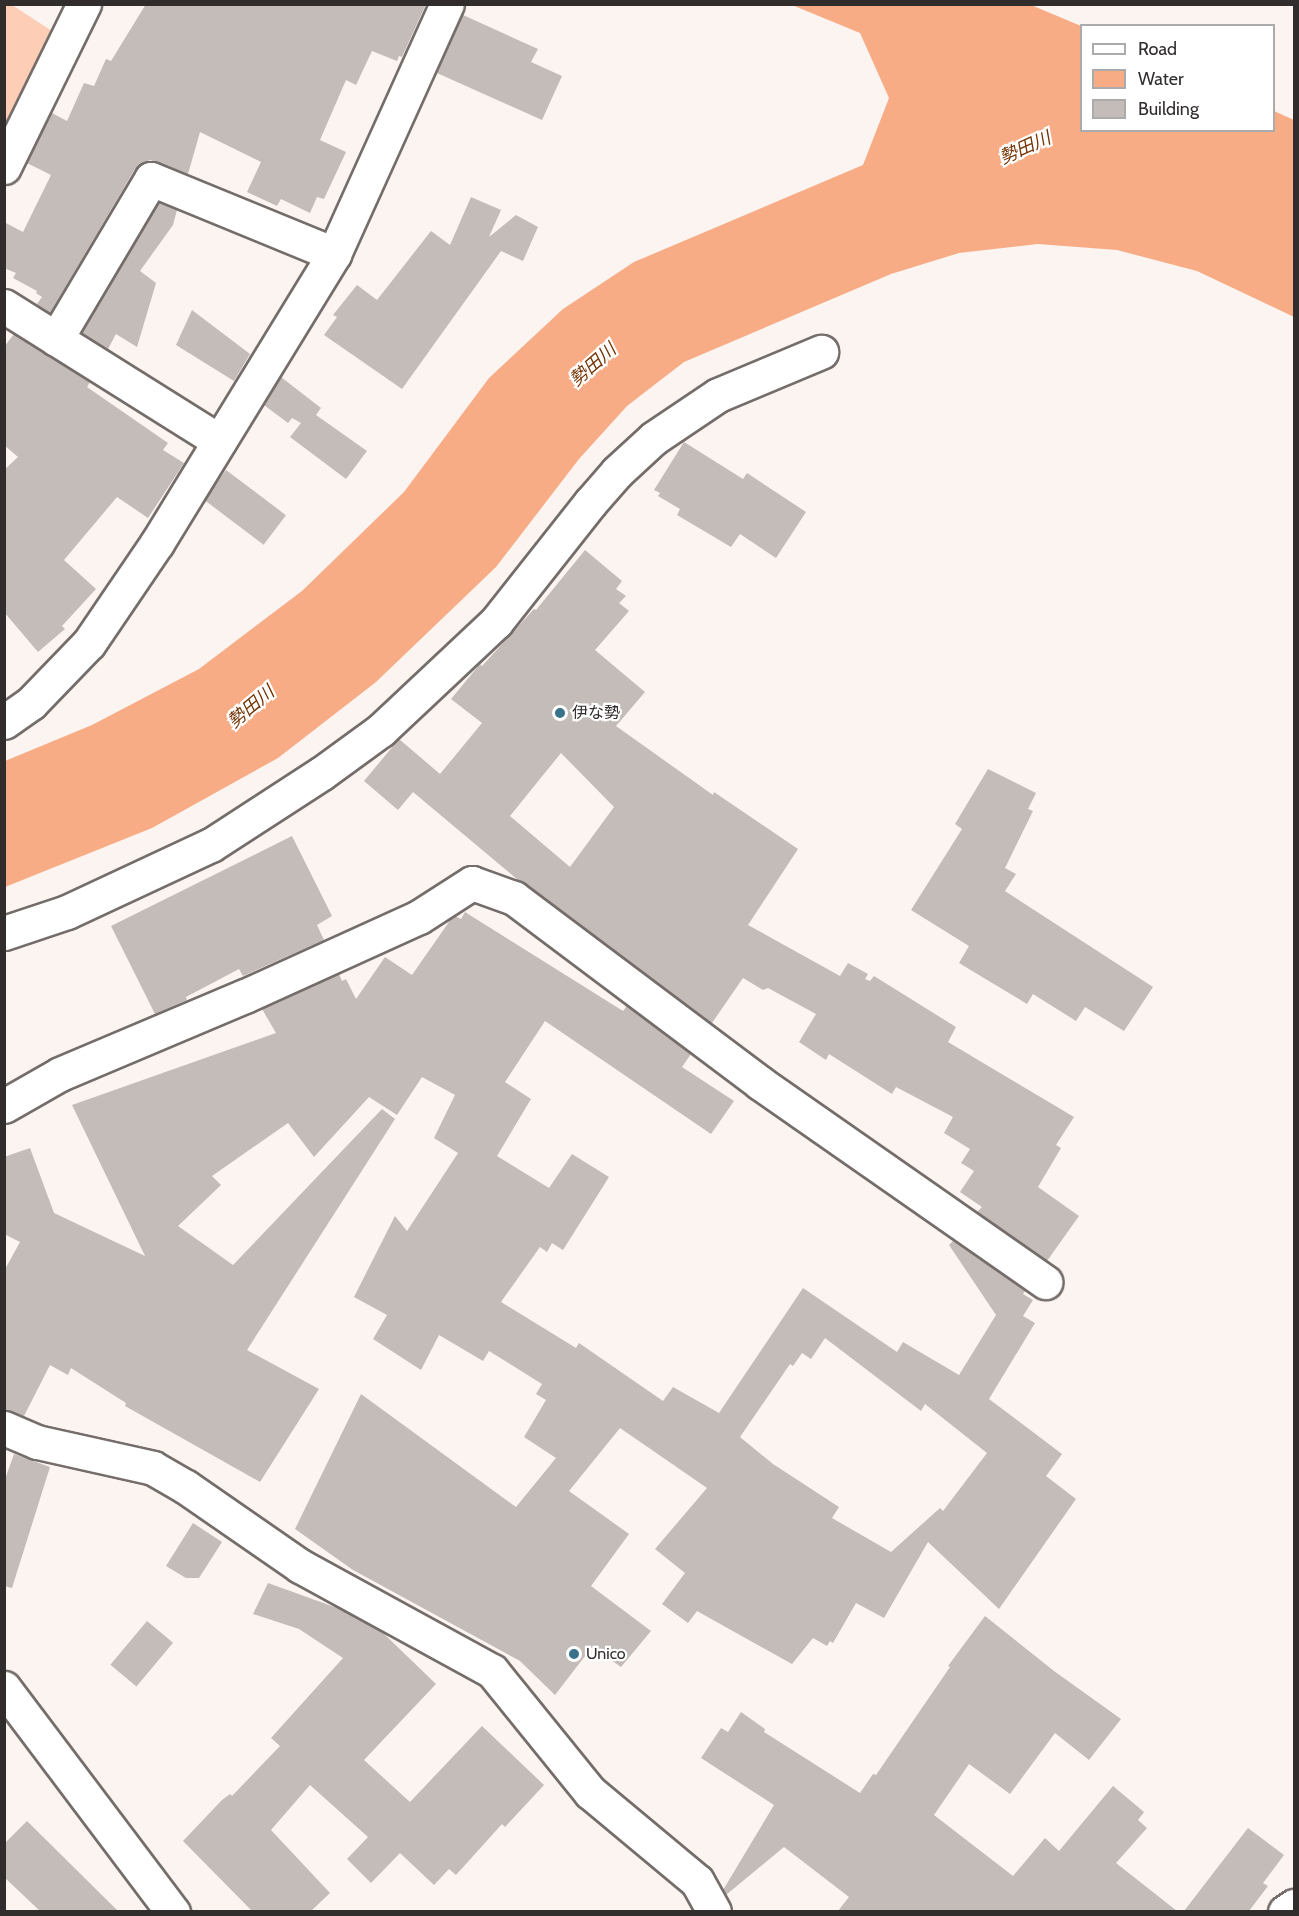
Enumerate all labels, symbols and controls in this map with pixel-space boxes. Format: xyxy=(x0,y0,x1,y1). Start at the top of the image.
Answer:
legend xyxy=(1080,24,1275,132)
text: Road xyxy=(1138,38,1177,60)
text: Water xyxy=(1138,68,1184,90)
text: Building xyxy=(1138,98,1199,120)
water label: 勢田川 xyxy=(996,127,1054,169)
water label: 勢田川 xyxy=(566,339,620,391)
water label: 勢田川 xyxy=(223,681,279,733)
place label: 伊な勢 xyxy=(572,703,620,723)
marker: 伊な勢 xyxy=(553,706,567,720)
place label: Unico xyxy=(586,1644,626,1664)
marker: Unico xyxy=(567,1647,581,1661)

